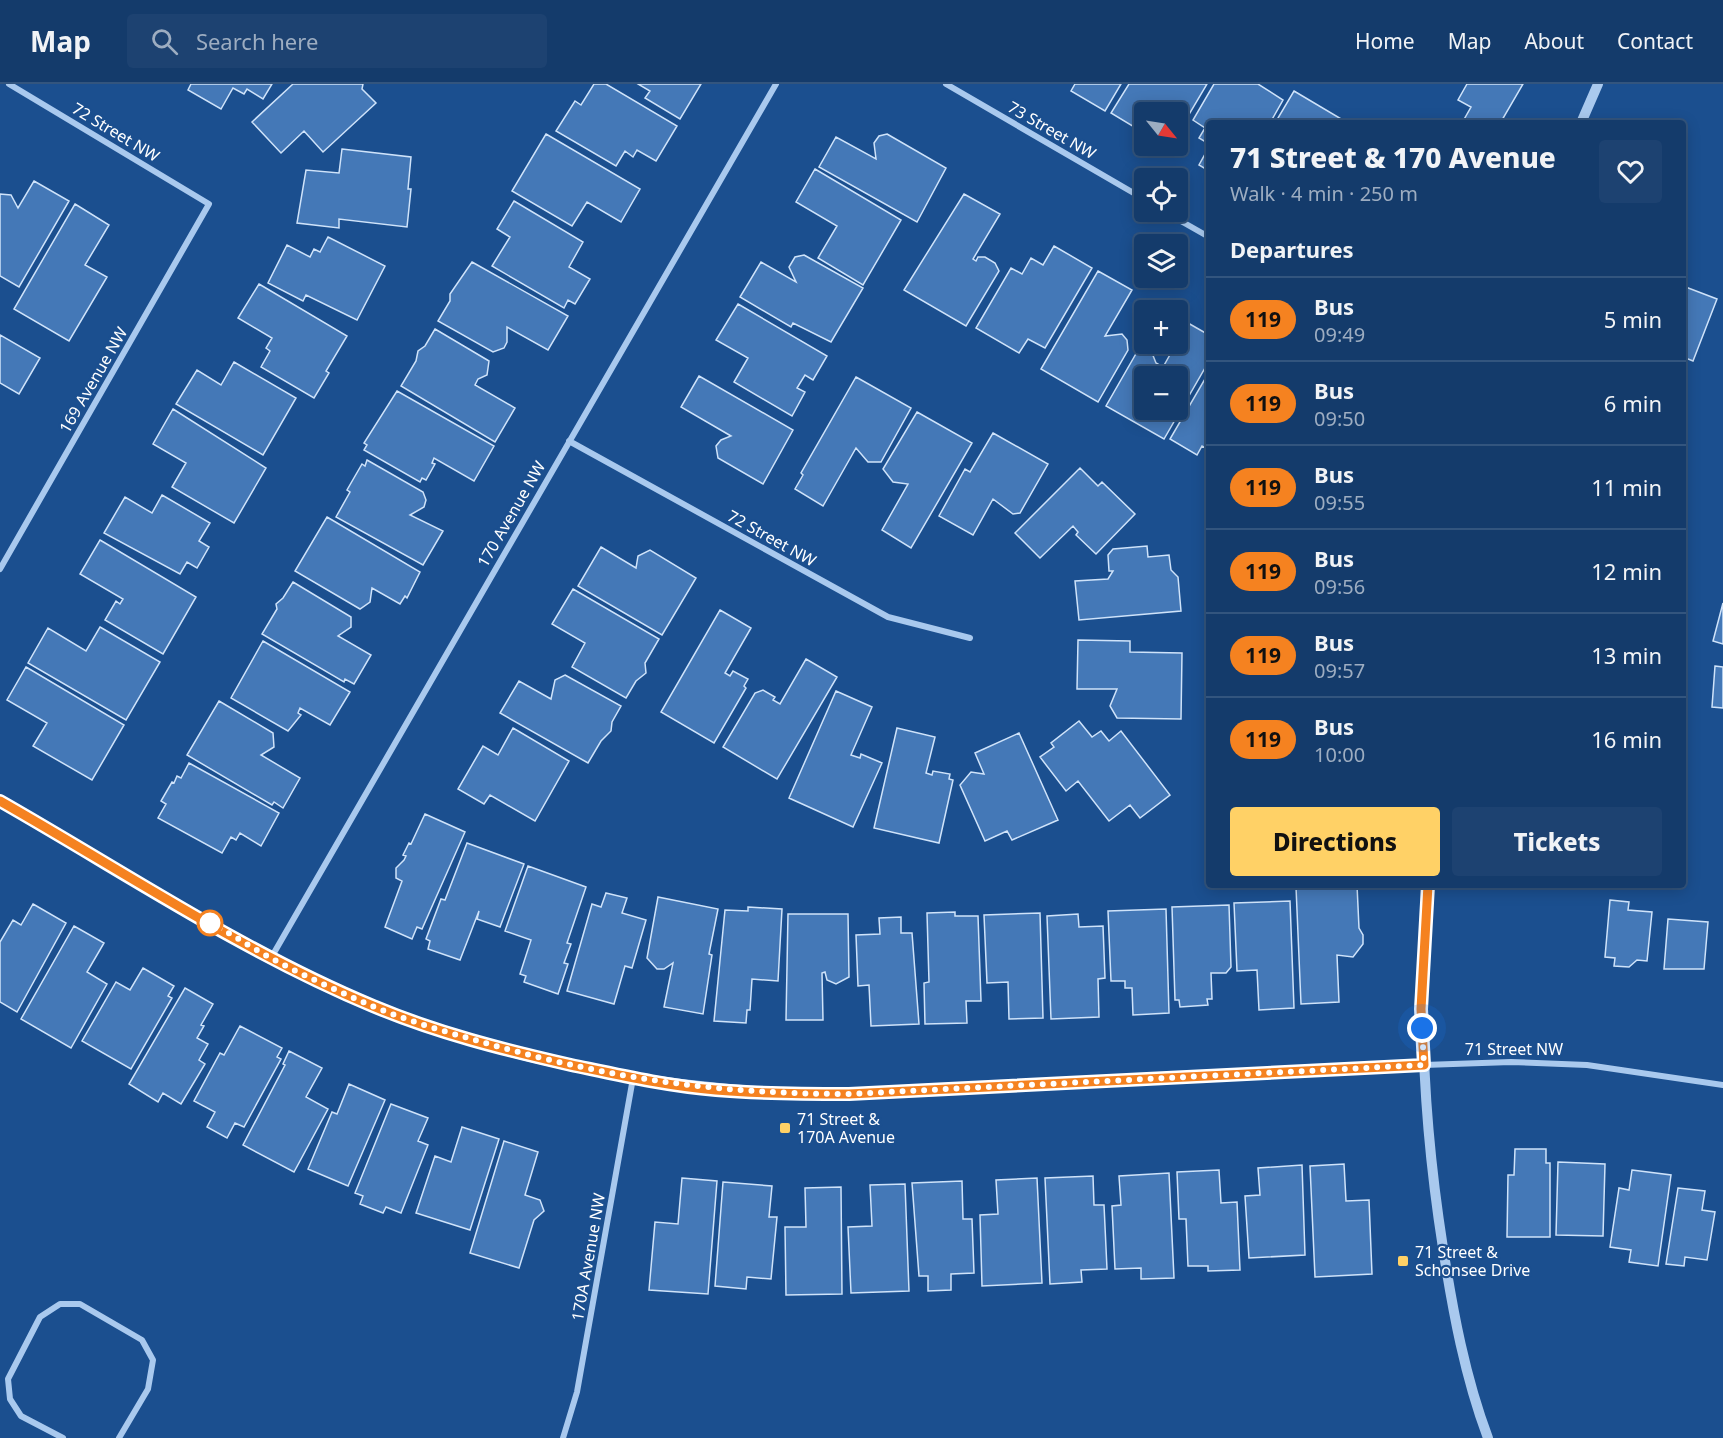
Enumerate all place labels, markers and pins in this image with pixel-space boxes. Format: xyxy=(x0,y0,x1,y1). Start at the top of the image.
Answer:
unlabelled marker xyxy=(197,910,223,936)
place label: 71 Street & 170A Avenue xyxy=(797,1108,895,1148)
marker: 71 Street & 170A Avenue xyxy=(778,1121,792,1135)
place label: 71 Street & Schonsee Drive xyxy=(1415,1241,1530,1281)
marker: 71 Street & Schonsee Drive xyxy=(1396,1254,1410,1268)

